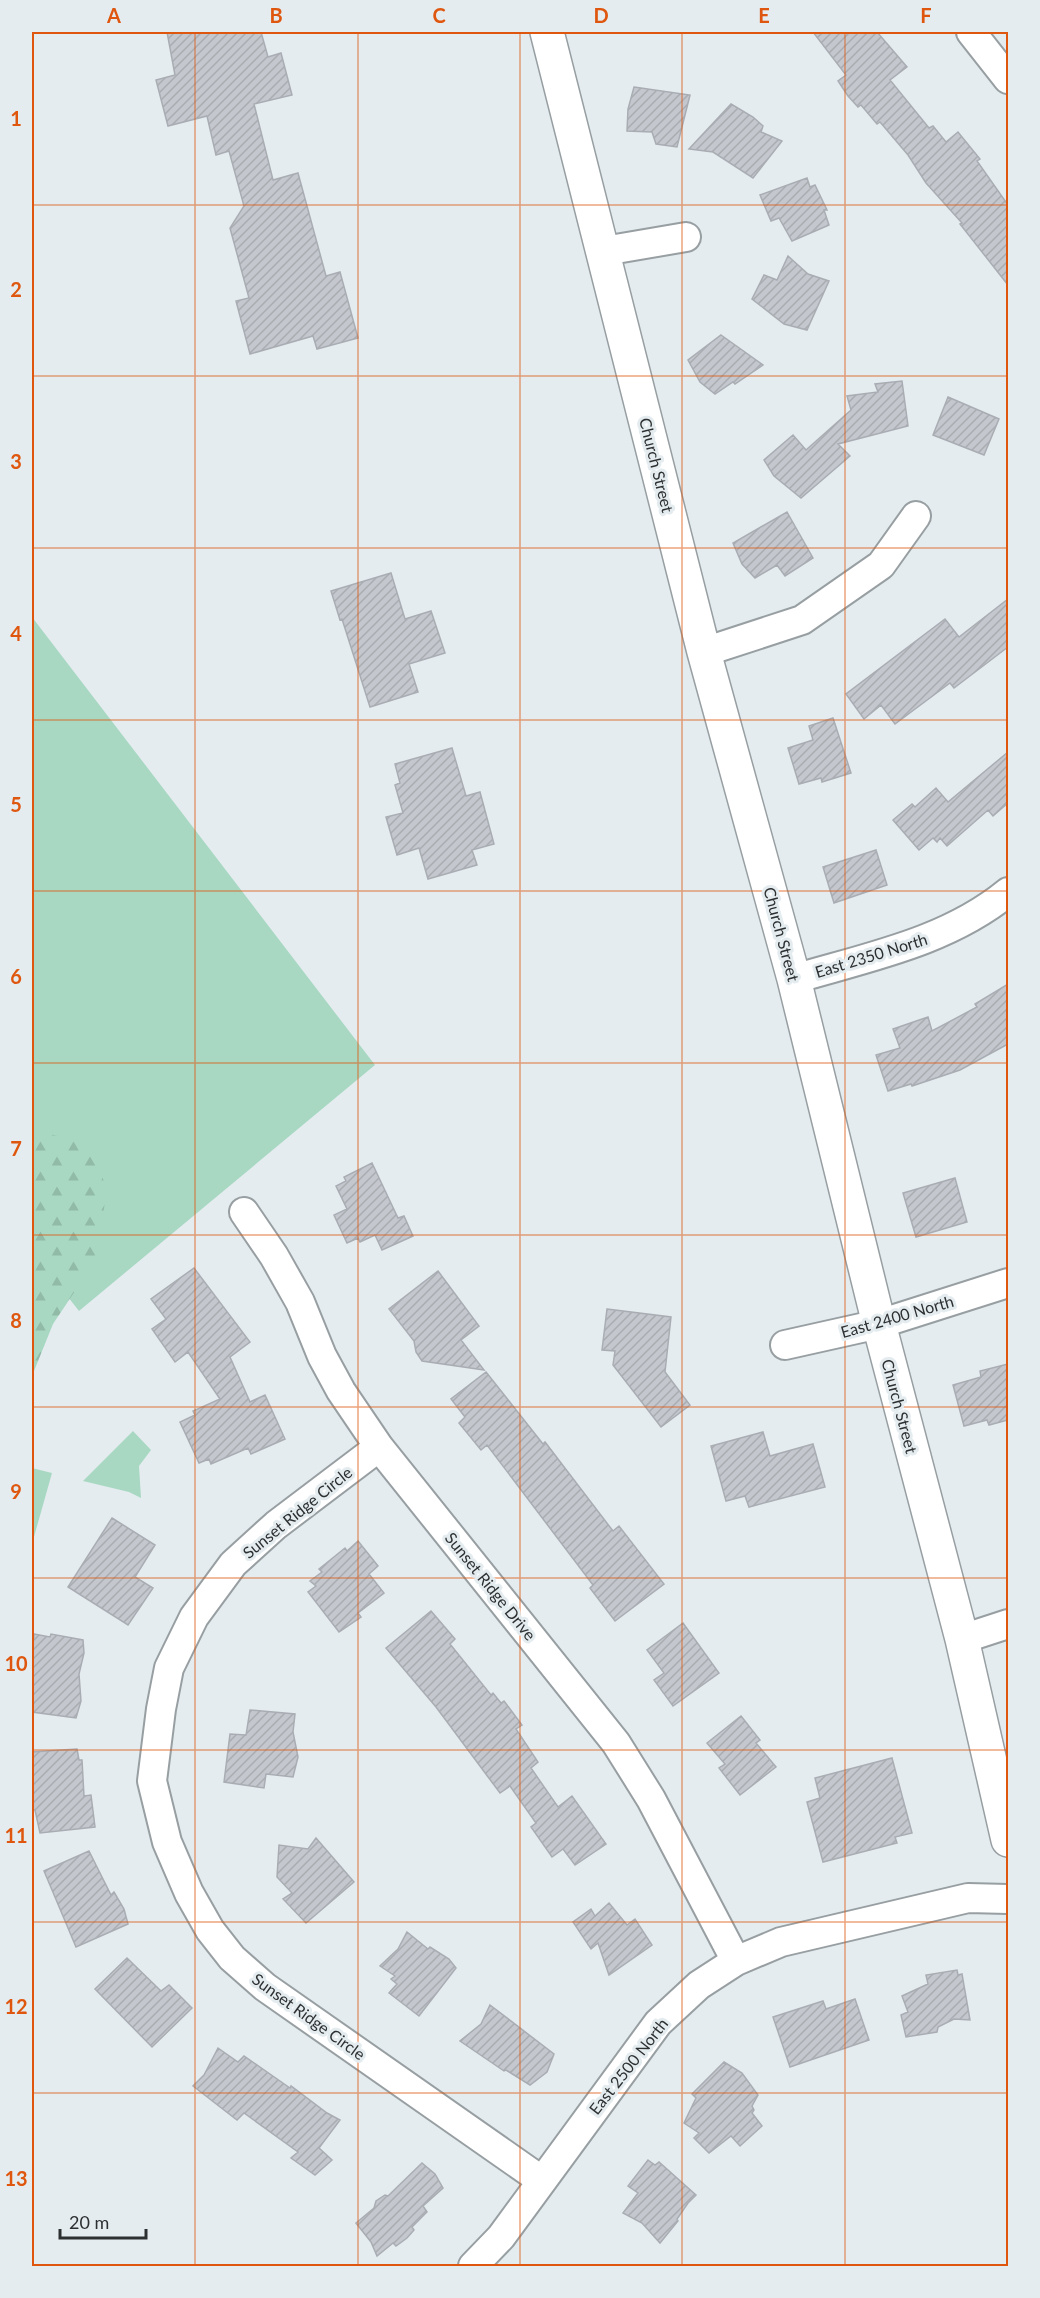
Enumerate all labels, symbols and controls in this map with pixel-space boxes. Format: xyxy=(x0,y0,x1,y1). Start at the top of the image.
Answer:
text: A xyxy=(106,3,121,27)
text: B xyxy=(269,3,283,27)
text: C xyxy=(432,3,446,27)
text: D xyxy=(593,3,609,27)
text: E xyxy=(758,3,770,27)
text: F xyxy=(920,3,932,27)
text: 1 xyxy=(10,106,22,130)
text: 2 xyxy=(10,277,22,301)
street label: Church Street xyxy=(636,416,678,515)
text: 3 xyxy=(10,449,22,473)
text: 4 xyxy=(10,621,22,645)
text: 5 xyxy=(10,792,22,816)
street label: Church Street xyxy=(760,885,804,983)
street label: East 2350 North xyxy=(812,929,930,981)
text: 6 xyxy=(10,964,22,988)
text: 7 xyxy=(10,1136,22,1160)
street label: East 2400 North xyxy=(838,1291,956,1341)
text: 8 xyxy=(10,1308,22,1332)
street label: Church Street xyxy=(878,1357,922,1455)
street label: Sunset Ridge Circle xyxy=(239,1462,355,1562)
text: 9 xyxy=(10,1479,22,1503)
street label: Sunset Ridge Drive xyxy=(442,1528,540,1644)
text: 10 xyxy=(4,1651,28,1675)
text: 11 xyxy=(4,1823,28,1847)
street label: Sunset Ridge Circle xyxy=(249,1969,369,2063)
text: 12 xyxy=(4,1994,28,2018)
street label: East 2500 North xyxy=(585,2014,671,2118)
text: 13 xyxy=(4,2166,28,2190)
scale bar xyxy=(60,2202,146,2240)
text: 20 m xyxy=(69,2211,109,2233)

